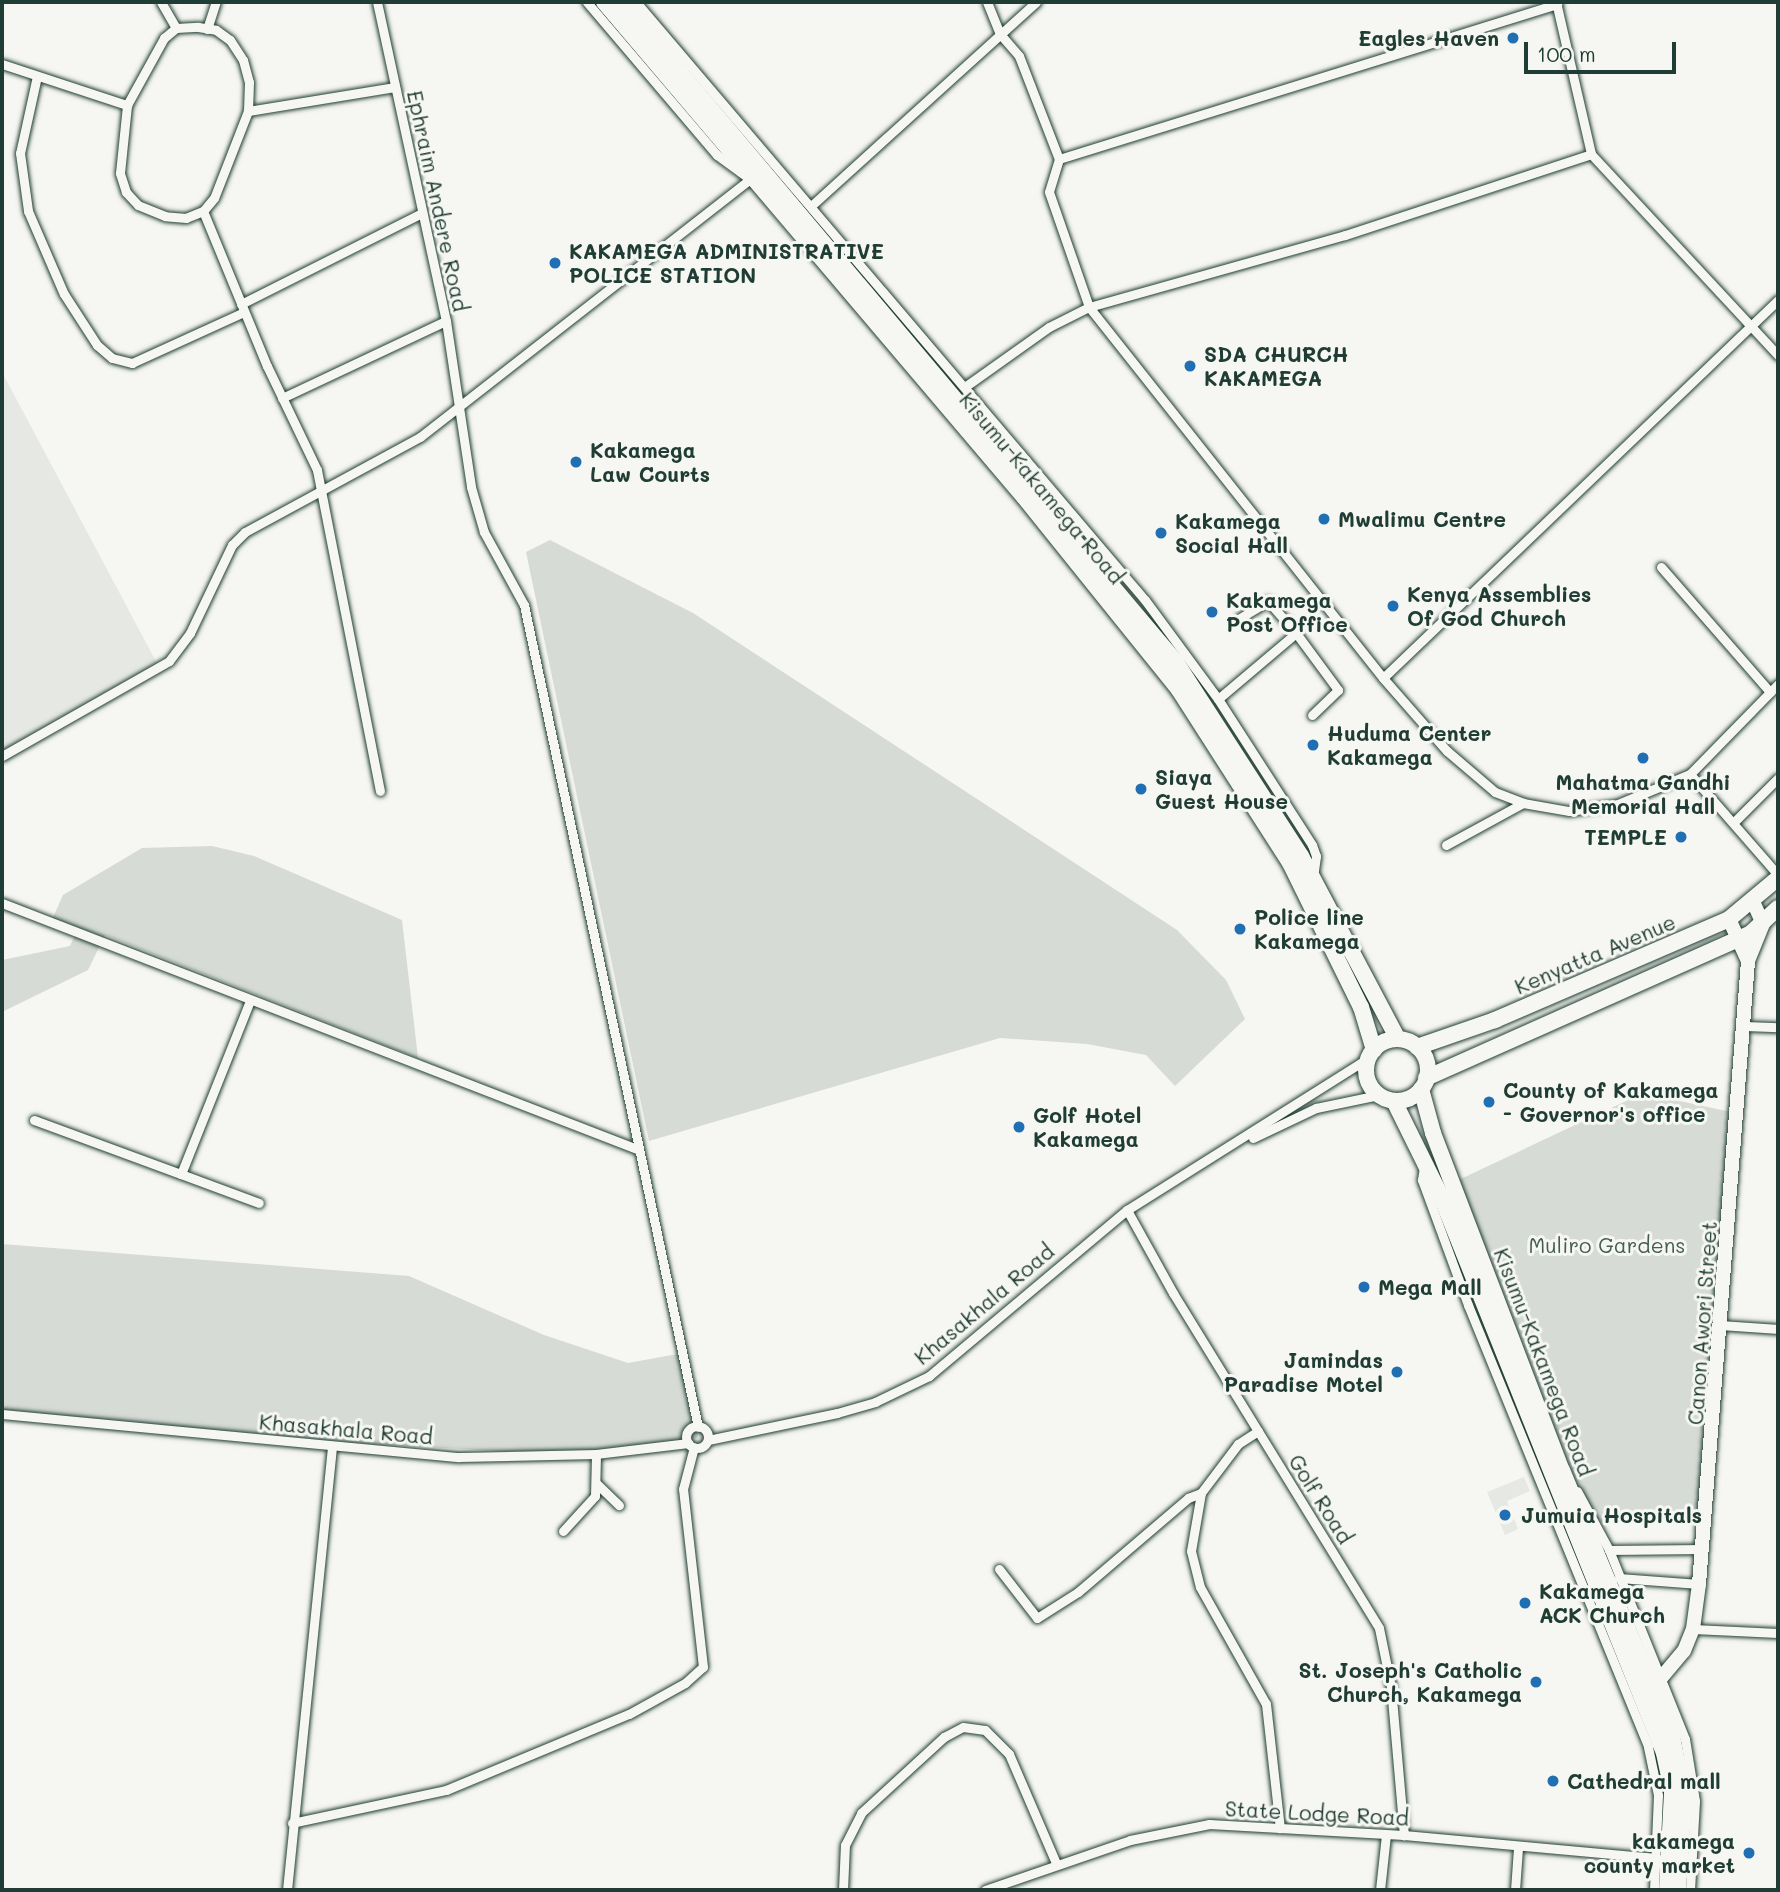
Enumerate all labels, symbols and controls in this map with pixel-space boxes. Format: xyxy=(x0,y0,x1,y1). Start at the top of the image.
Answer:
place label: Eagles Haven xyxy=(1358,25,1499,51)
scale bar xyxy=(1528,28,1680,72)
marker: Eagles Haven xyxy=(1505,30,1521,46)
text: 100 m xyxy=(1537,40,1596,67)
street label: Ephraim Andere Road xyxy=(402,88,474,314)
place label: KAKAMEGA ADMINISTRATIVE POLICE STATION xyxy=(569,238,884,288)
marker: KAKAMEGA ADMINISTRATIVE POLICE STATION xyxy=(547,255,563,271)
place label: SDA CHURCH KAKAMEGA xyxy=(1204,341,1349,391)
marker: SDA CHURCH KAKAMEGA xyxy=(1182,358,1198,374)
street label: Kisumu-Kakamega Road xyxy=(955,387,1129,589)
place label: Kakamega Law Courts xyxy=(590,437,710,487)
marker: Kakamega Law Courts xyxy=(568,454,584,470)
place label: Mwalimu Centre xyxy=(1338,506,1506,532)
place label: Kakamega Social Hall xyxy=(1175,508,1288,558)
marker: Mwalimu Centre xyxy=(1316,511,1332,527)
marker: Kakamega Social Hall xyxy=(1153,525,1169,541)
place label: Kenya Assemblies Of God Church xyxy=(1407,581,1591,631)
place label: Kakamega Post Office xyxy=(1226,587,1348,637)
marker: Kenya Assemblies Of God Church xyxy=(1385,598,1401,614)
marker: Kakamega Post Office xyxy=(1204,604,1220,620)
place label: Huduma Center Kakamega xyxy=(1327,720,1491,770)
marker: Huduma Center Kakamega xyxy=(1305,737,1321,753)
marker: Mahatma Gandhi Memorial Hall xyxy=(1635,750,1651,766)
place label: Siaya Guest House xyxy=(1155,764,1288,814)
place label: Mahatma Gandhi Memorial Hall xyxy=(1555,769,1731,819)
marker: Siaya Guest House xyxy=(1133,781,1149,797)
place label: TEMPLE xyxy=(1584,824,1667,850)
marker: TEMPLE xyxy=(1673,829,1689,845)
place label: Police line Kakamega xyxy=(1254,904,1364,954)
street label: Kenyatta Avenue xyxy=(1511,909,1679,999)
marker: Police line Kakamega xyxy=(1232,921,1248,937)
place label: County of Kakamega - Governor's office xyxy=(1503,1077,1719,1127)
marker: County of Kakamega - Governor's office xyxy=(1481,1094,1497,1110)
place label: Golf Hotel Kakamega xyxy=(1033,1102,1141,1152)
marker: Golf Hotel Kakamega xyxy=(1011,1119,1027,1135)
street label: Canon Awori Street xyxy=(1682,1220,1722,1426)
park label: Muliro Gardens xyxy=(1529,1232,1685,1258)
street label: Khasakhala Road xyxy=(909,1238,1059,1370)
street label: Kisumu-Kakamega Road xyxy=(1489,1244,1599,1480)
place label: Mega Mall xyxy=(1378,1274,1482,1300)
marker: Mega Mall xyxy=(1356,1279,1372,1295)
place label: Jamindas Paradise Motel xyxy=(1224,1347,1383,1397)
marker: Jamindas Paradise Motel xyxy=(1389,1364,1405,1380)
street label: Khasakhala Road xyxy=(258,1409,434,1449)
street label: Golf Road xyxy=(1284,1450,1358,1548)
place label: Jumuia Hospitals xyxy=(1521,1502,1702,1528)
marker: Jumuia Hospitals xyxy=(1495,1505,1515,1525)
place label: Kakamega ACK Church xyxy=(1539,1578,1665,1628)
marker: Kakamega ACK Church xyxy=(1517,1595,1533,1611)
place label: St. Joseph's Catholic Church, Kakamega xyxy=(1299,1657,1522,1707)
marker: St. Joseph's Catholic Church, Kakamega xyxy=(1528,1674,1544,1690)
place label: Cathedral mall xyxy=(1567,1768,1721,1794)
marker: Cathedral mall xyxy=(1545,1773,1561,1789)
street label: State Lodge Road xyxy=(1224,1796,1410,1830)
place label: kakamega county market xyxy=(1584,1828,1735,1878)
marker: kakamega county market xyxy=(1741,1845,1757,1861)

